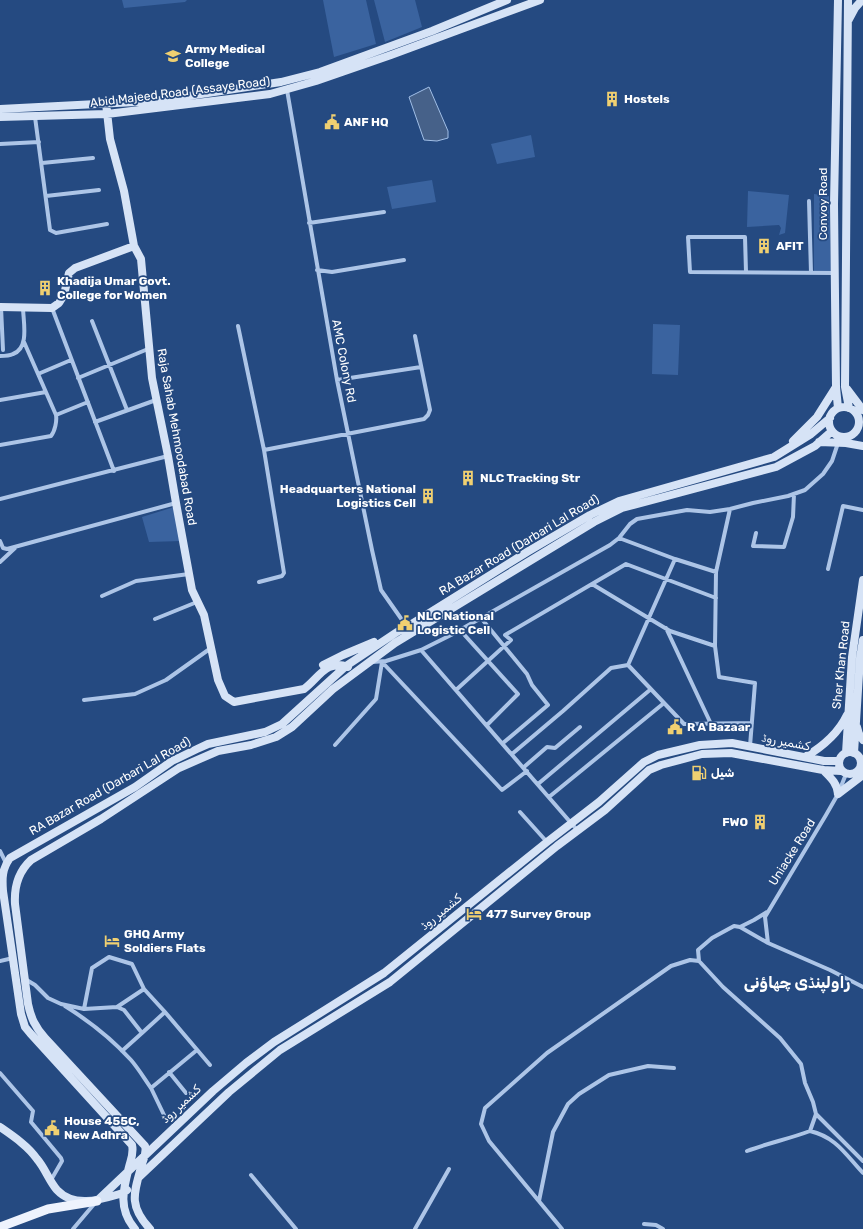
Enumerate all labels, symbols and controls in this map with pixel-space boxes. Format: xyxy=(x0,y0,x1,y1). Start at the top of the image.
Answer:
place label: Army Medical College xyxy=(185,42,265,70)
school or university icon: Army Medical College xyxy=(164,47,182,65)
street label: Abid Majeed Road (Assaye Road) xyxy=(89,74,271,110)
building icon: Hostels xyxy=(603,90,621,108)
place label: Hostels xyxy=(624,92,670,106)
public building icon: ANF HQ xyxy=(323,113,341,131)
place label: ANF HQ xyxy=(344,115,389,129)
street label: Convoy Road xyxy=(816,168,830,240)
building icon: AFIT xyxy=(755,237,773,255)
place label: AFIT xyxy=(776,239,804,253)
place label: Khadija Umar Govt. College for Women xyxy=(57,274,171,302)
building icon: Khadija Umar Govt. College for Women xyxy=(36,279,54,297)
street label: AMC Colony Rd xyxy=(329,318,359,404)
street label: Raja Sahab Mehmoodabad Road xyxy=(155,347,199,527)
building icon: NLC Tracking Str xyxy=(459,469,477,487)
place label: NLC Tracking Str xyxy=(480,471,581,485)
place label: Headquarters National Logistics Cell xyxy=(280,482,416,510)
building icon: Headquarters National Logistics Cell xyxy=(419,487,437,505)
street label: RA Bazar Road (Darbari Lal Road) xyxy=(437,492,601,598)
place label: NLC National Logistic Cell xyxy=(417,609,494,637)
public building icon: NLC National Logistic Cell xyxy=(396,614,414,632)
street label: Sher Khan Road xyxy=(829,620,853,710)
public building icon: R A Bazaar xyxy=(666,718,684,736)
place label: R A Bazaar xyxy=(687,720,751,734)
street label: کشمیر روڈ xyxy=(760,730,812,755)
street label: RA Bazar Road (Darbari Lal Road) xyxy=(27,734,193,838)
fuel station icon: شیل xyxy=(690,764,708,782)
place label: شیل xyxy=(711,766,734,780)
building icon: FWO xyxy=(751,813,769,831)
place label: FWO xyxy=(722,815,748,829)
street label: Uniacke Road xyxy=(766,816,818,888)
street label: کشمیر روڈ xyxy=(417,891,466,934)
hotel icon: 477 Survey Group xyxy=(465,905,483,923)
place label: 477 Survey Group xyxy=(486,907,592,921)
place label: GHQ Army Soldiers Flats xyxy=(124,927,206,955)
hotel icon: GHQ Army Soldiers Flats xyxy=(103,932,121,950)
district label: راولپنڈی چھاؤنی xyxy=(744,973,850,994)
street label: کشمیر روڈ xyxy=(158,1082,205,1127)
place label: House 455C, New Adhra xyxy=(64,1114,140,1142)
public building icon: House 455C, New Adhra xyxy=(43,1119,61,1137)

